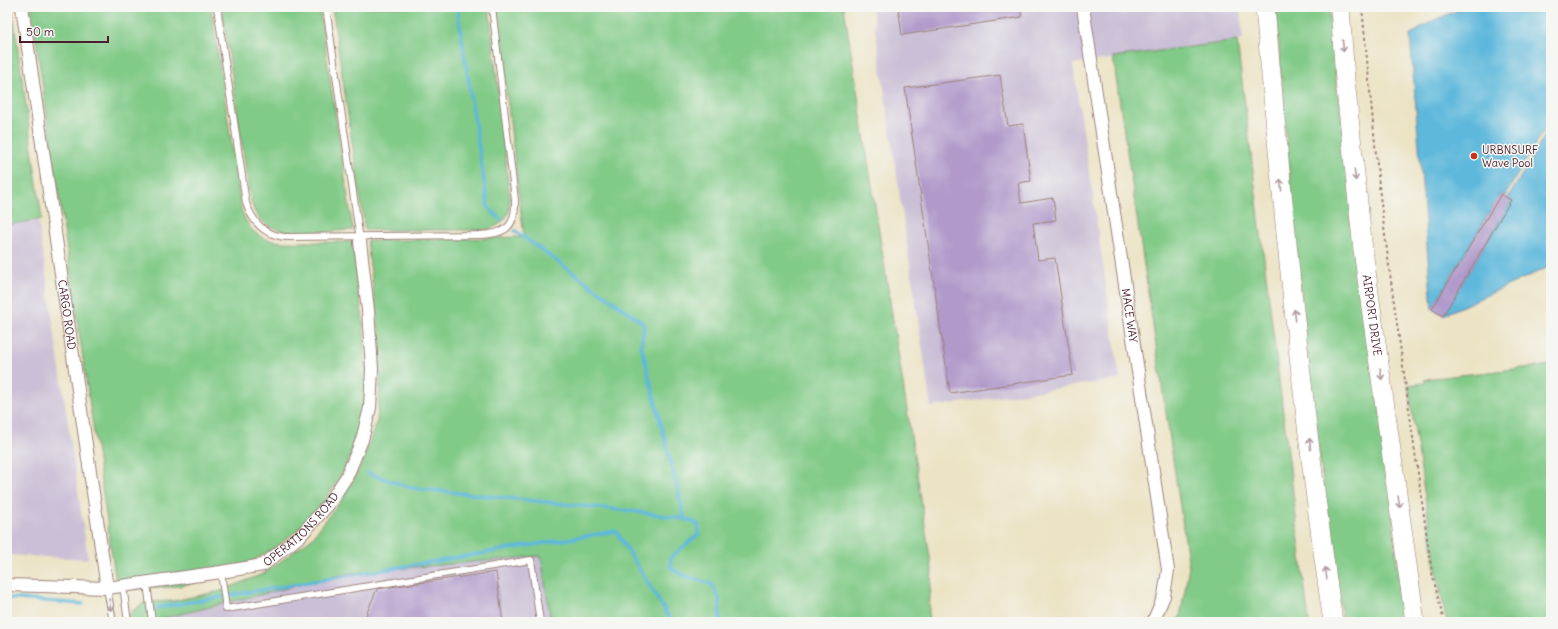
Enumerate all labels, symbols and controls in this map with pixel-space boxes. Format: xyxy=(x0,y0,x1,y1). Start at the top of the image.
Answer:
scale bar xyxy=(20,18,108,44)
text: 50 m xyxy=(26,24,55,39)
one-way arrow xyxy=(1339,39,1346,52)
place label: URBNSURF Wave Pool xyxy=(1482,143,1538,170)
marker: URBNSURF Wave Pool xyxy=(1469,151,1479,161)
one-way arrow xyxy=(1351,168,1359,181)
one-way arrow xyxy=(1278,179,1285,192)
street label: AIRPORT DRIVE xyxy=(1360,274,1385,357)
street label: CARGO ROAD xyxy=(55,279,79,351)
street label: MACE WAY xyxy=(1119,287,1141,344)
one-way arrow xyxy=(1291,309,1299,322)
one-way arrow xyxy=(1377,367,1385,380)
one-way arrow xyxy=(1306,438,1313,451)
street label: OPERATIONS ROAD xyxy=(260,489,342,569)
one-way arrow xyxy=(1395,495,1402,508)
one-way arrow xyxy=(1322,567,1330,580)
one-way arrow xyxy=(106,598,114,611)

